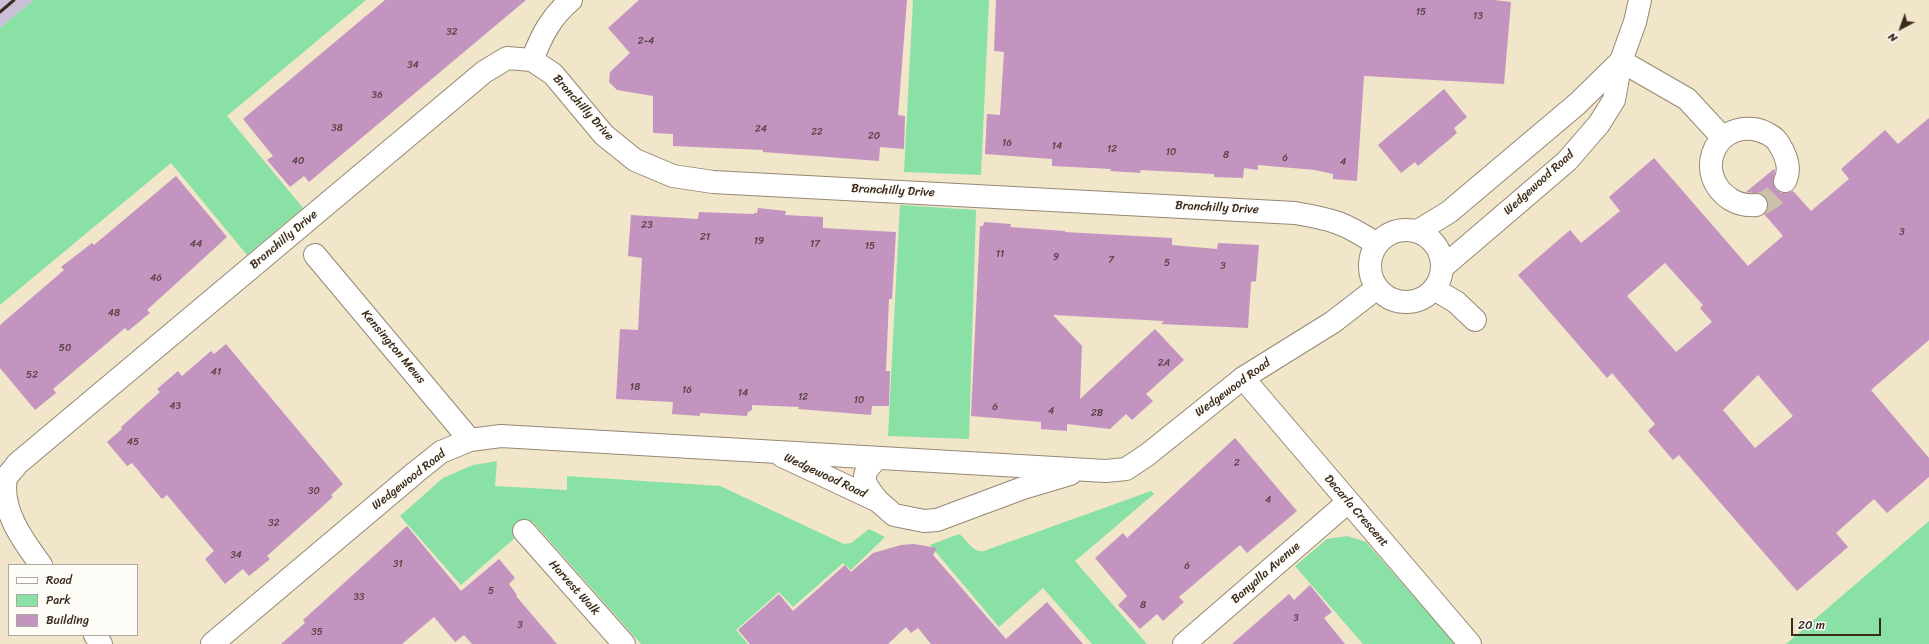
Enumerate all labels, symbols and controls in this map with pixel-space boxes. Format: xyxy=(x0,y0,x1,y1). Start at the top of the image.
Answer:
house number: 15 xyxy=(1416,6,1426,18)
north arrow xyxy=(1881,8,1921,48)
house number: 13 xyxy=(1473,10,1483,22)
house number: 32 xyxy=(446,26,458,38)
text: N xyxy=(1884,28,1902,47)
house number: 2-4 xyxy=(638,35,654,47)
house number: 34 xyxy=(407,59,419,71)
street label: Branchilly Drive xyxy=(550,72,616,144)
house number: 36 xyxy=(371,89,383,101)
house number: 38 xyxy=(331,122,343,134)
house number: 24 xyxy=(755,123,767,135)
house number: 22 xyxy=(811,126,823,138)
house number: 20 xyxy=(868,130,880,142)
house number: 16 xyxy=(1002,137,1012,149)
house number: 14 xyxy=(1052,140,1062,152)
house number: 12 xyxy=(1107,143,1117,155)
house number: 10 xyxy=(1166,146,1176,158)
street label: Wedgewood Road xyxy=(1501,148,1577,218)
house number: 8 xyxy=(1223,149,1229,161)
house number: 6 xyxy=(1282,152,1288,164)
house number: 40 xyxy=(292,155,304,167)
house number: 4 xyxy=(1340,156,1346,168)
street label: Branchilly Drive xyxy=(851,182,935,200)
street label: Branchilly Drive xyxy=(1175,199,1259,217)
street label: Branchilly Drive xyxy=(247,208,321,272)
house number: 23 xyxy=(641,219,653,231)
house number: 3 xyxy=(1899,226,1905,238)
house number: 21 xyxy=(700,231,710,243)
house number: 19 xyxy=(754,235,764,247)
house number: 44 xyxy=(190,238,202,250)
house number: 17 xyxy=(810,238,820,250)
house number: 15 xyxy=(865,240,875,252)
house number: 11 xyxy=(996,248,1004,260)
house number: 9 xyxy=(1053,251,1059,263)
house number: 7 xyxy=(1108,254,1114,266)
house number: 5 xyxy=(1164,257,1170,269)
house number: 3 xyxy=(1220,260,1226,272)
house number: 46 xyxy=(150,272,162,284)
house number: 48 xyxy=(108,307,120,319)
street label: Kensington Mews xyxy=(358,307,428,387)
house number: 50 xyxy=(59,342,71,354)
street label: Wedgewood Road xyxy=(1193,356,1273,420)
house number: 2A xyxy=(1158,357,1170,369)
house number: 41 xyxy=(211,366,221,378)
house number: 52 xyxy=(26,369,38,381)
house number: 18 xyxy=(630,381,640,393)
house number: 16 xyxy=(682,384,692,396)
house number: 14 xyxy=(738,387,748,399)
house number: 12 xyxy=(798,391,808,403)
house number: 10 xyxy=(854,394,864,406)
house number: 43 xyxy=(169,400,181,412)
house number: 6 xyxy=(992,401,998,413)
house number: 4 xyxy=(1048,405,1054,417)
house number: 2B xyxy=(1091,407,1103,419)
house number: 45 xyxy=(127,436,139,448)
street label: Wedgewood Road xyxy=(369,447,449,513)
street label: Wedgewood Road xyxy=(781,451,869,501)
house number: 2 xyxy=(1234,457,1240,469)
street label: Decarla Crescent xyxy=(1321,472,1391,550)
house number: 30 xyxy=(308,485,320,497)
house number: 4 xyxy=(1265,494,1271,506)
house number: 32 xyxy=(268,517,280,529)
street label: Banyalla Avenue xyxy=(1229,539,1303,607)
house number: 34 xyxy=(230,549,242,561)
street label: Harvest Walk xyxy=(545,557,603,619)
house number: 31 xyxy=(393,558,403,570)
house number: 6 xyxy=(1184,560,1190,572)
legend xyxy=(8,564,138,636)
text: Road xyxy=(46,569,72,591)
house number: 5 xyxy=(488,585,494,597)
text: Park xyxy=(46,589,71,611)
house number: 33 xyxy=(354,591,364,603)
house number: 8 xyxy=(1140,599,1146,611)
text: Building xyxy=(46,609,89,631)
scale bar xyxy=(1793,610,1883,636)
house number: 3 xyxy=(1293,612,1299,624)
text: 20 m xyxy=(1798,614,1825,636)
house number: 3 xyxy=(517,619,523,631)
house number: 35 xyxy=(311,626,323,638)

